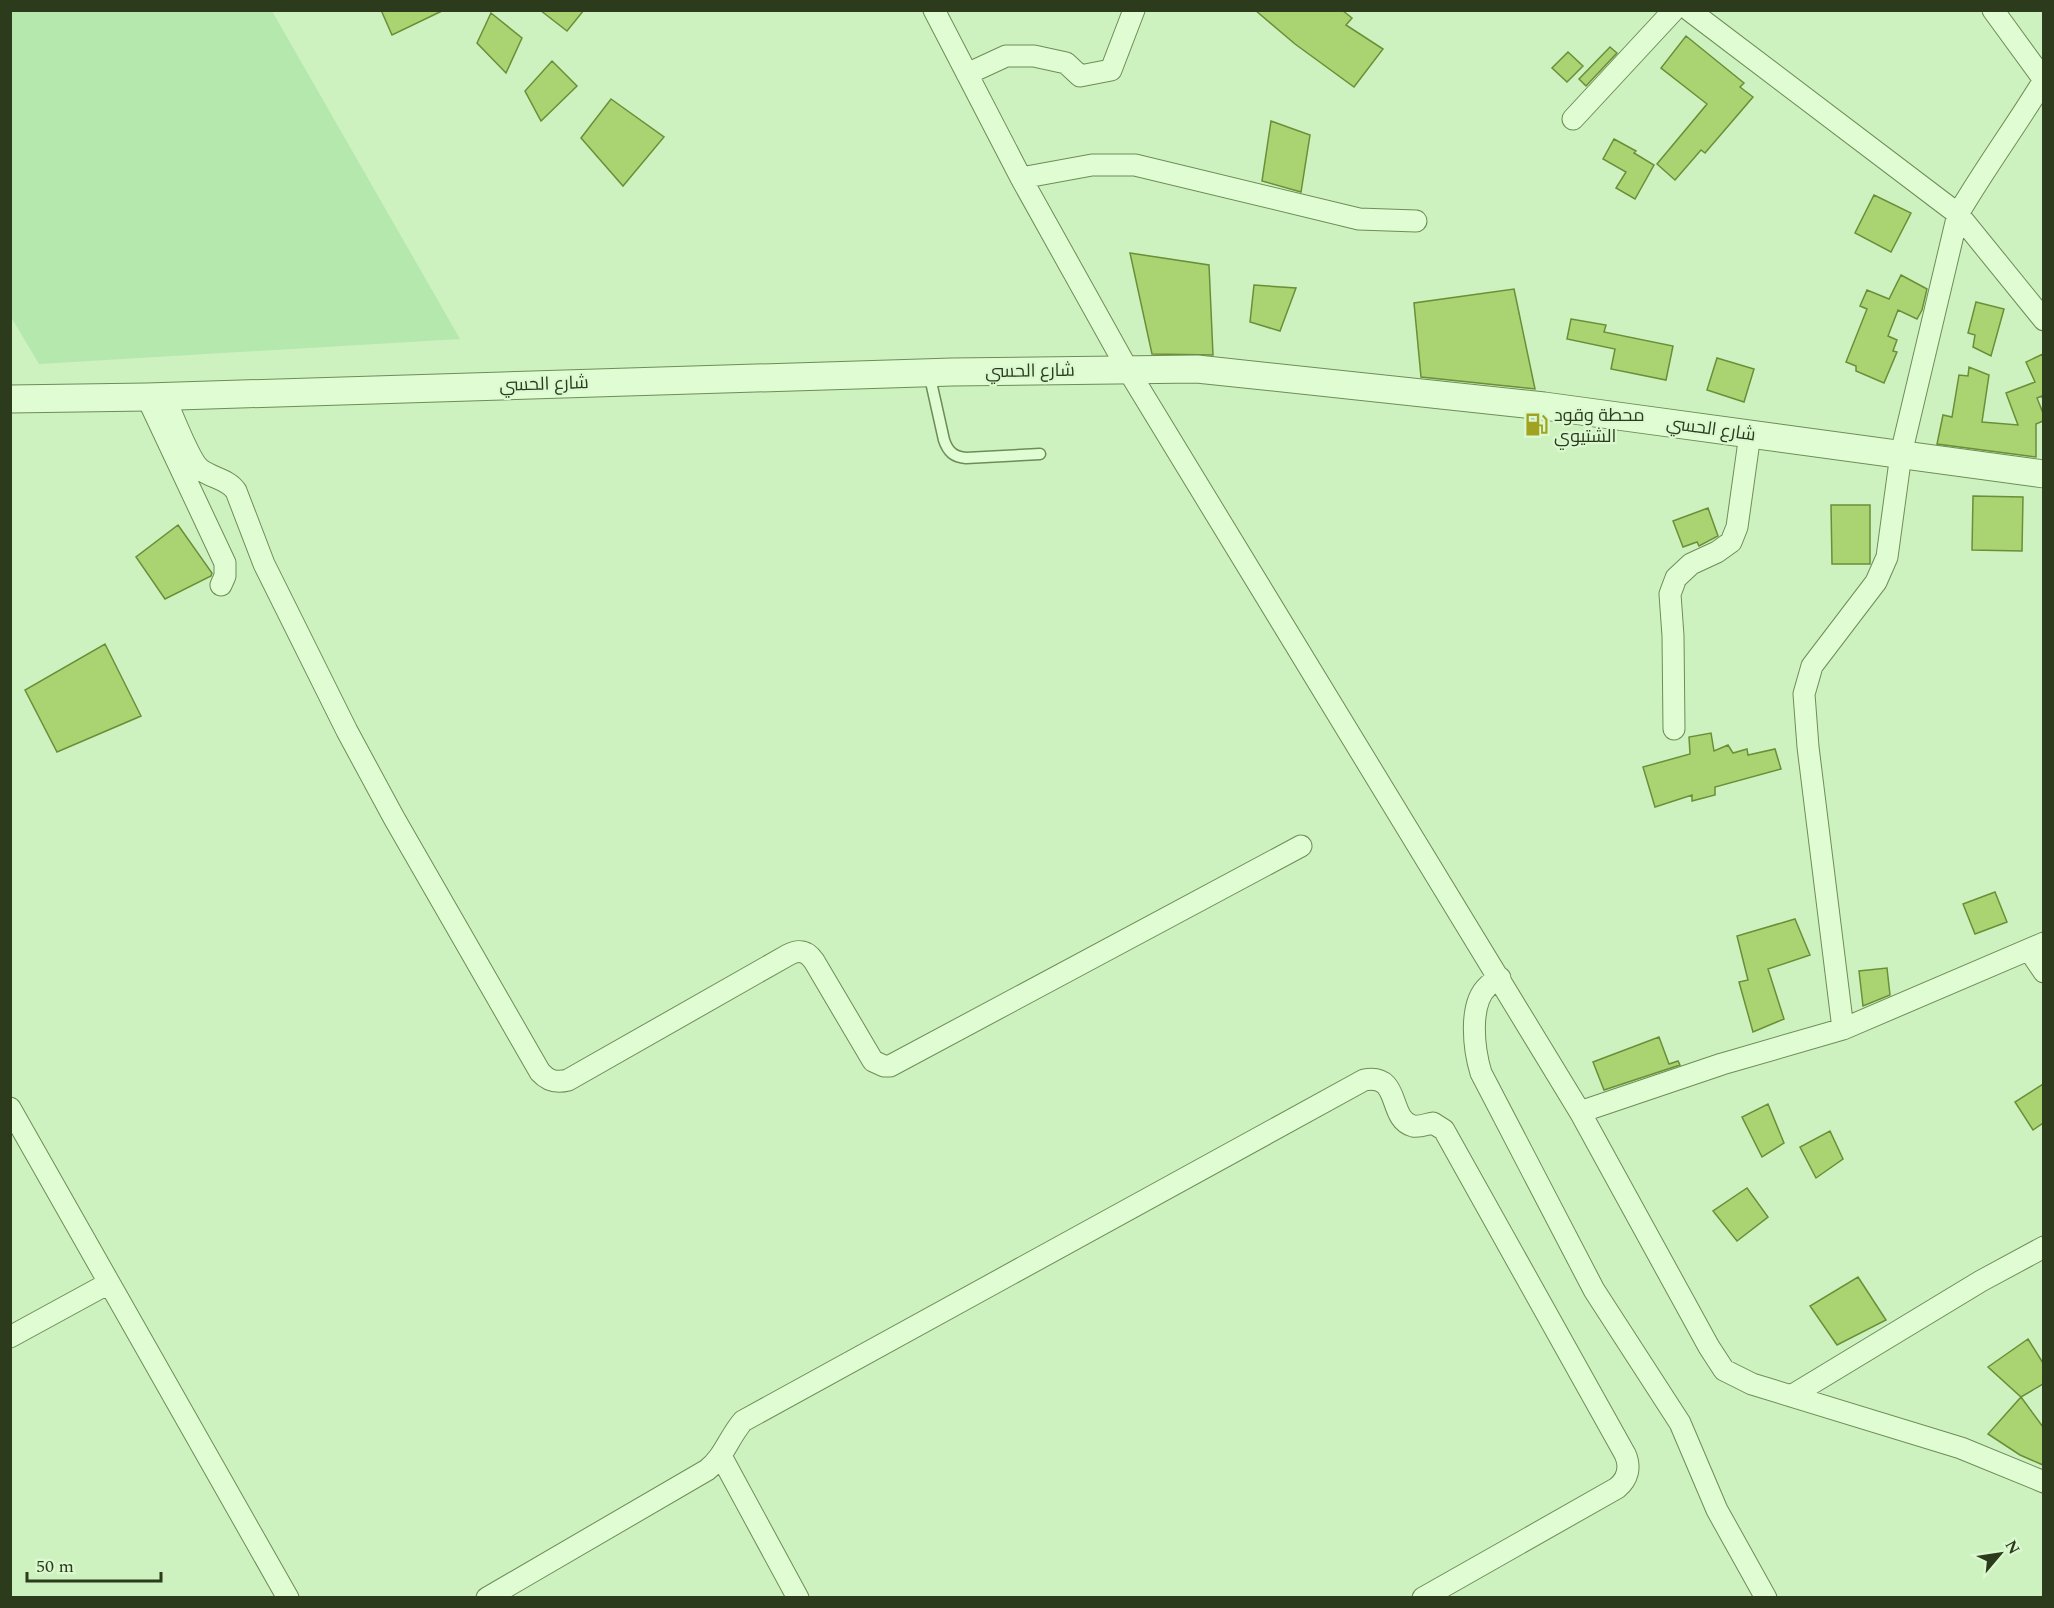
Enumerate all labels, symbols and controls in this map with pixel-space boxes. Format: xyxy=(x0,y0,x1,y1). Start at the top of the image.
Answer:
street label: شارع الحسي xyxy=(985,357,1075,385)
street label: شارع الحسي xyxy=(499,369,589,399)
place label: محطة وقود الشتيوي xyxy=(1554,402,1645,450)
street label: شارع الحسي xyxy=(1665,409,1757,449)
fuel station icon: محطة وقود الشتيوي xyxy=(1523,412,1549,438)
north arrow xyxy=(1970,1524,2030,1584)
text: N xyxy=(1999,1536,2026,1559)
scale bar xyxy=(27,1545,160,1583)
text: 50 m xyxy=(36,1553,74,1580)

